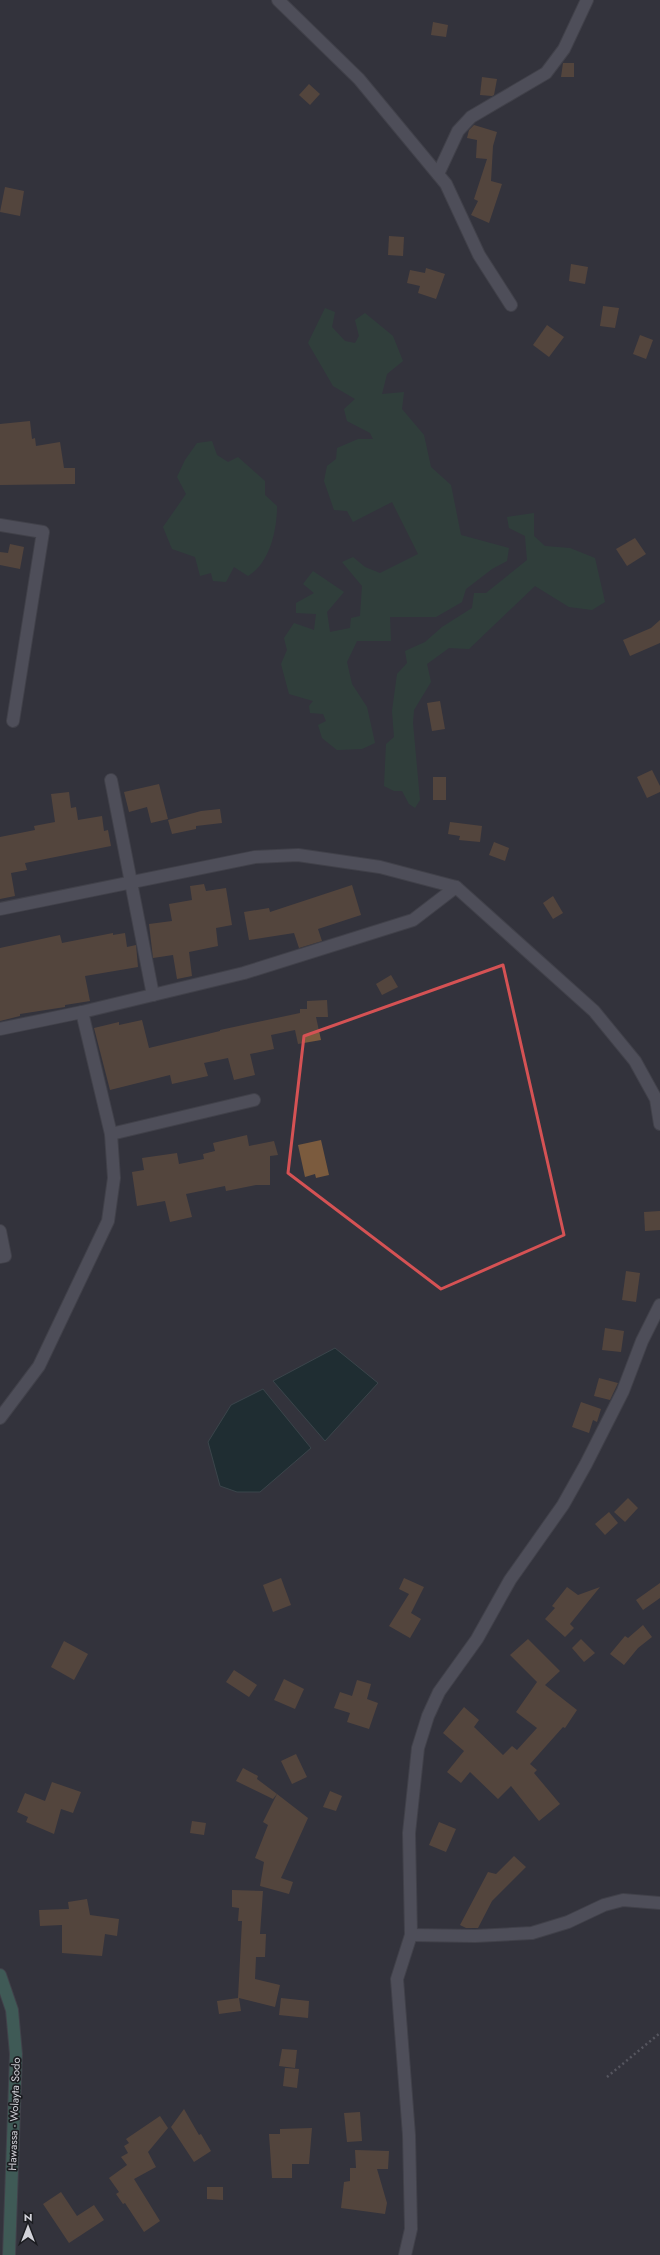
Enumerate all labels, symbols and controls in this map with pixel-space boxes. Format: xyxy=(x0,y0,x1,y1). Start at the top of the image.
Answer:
street label: Hawassa - Wolayta Sodo xyxy=(4,2057,24,2171)
north arrow xyxy=(8,2207,48,2247)
text: N xyxy=(24,2209,32,2225)

